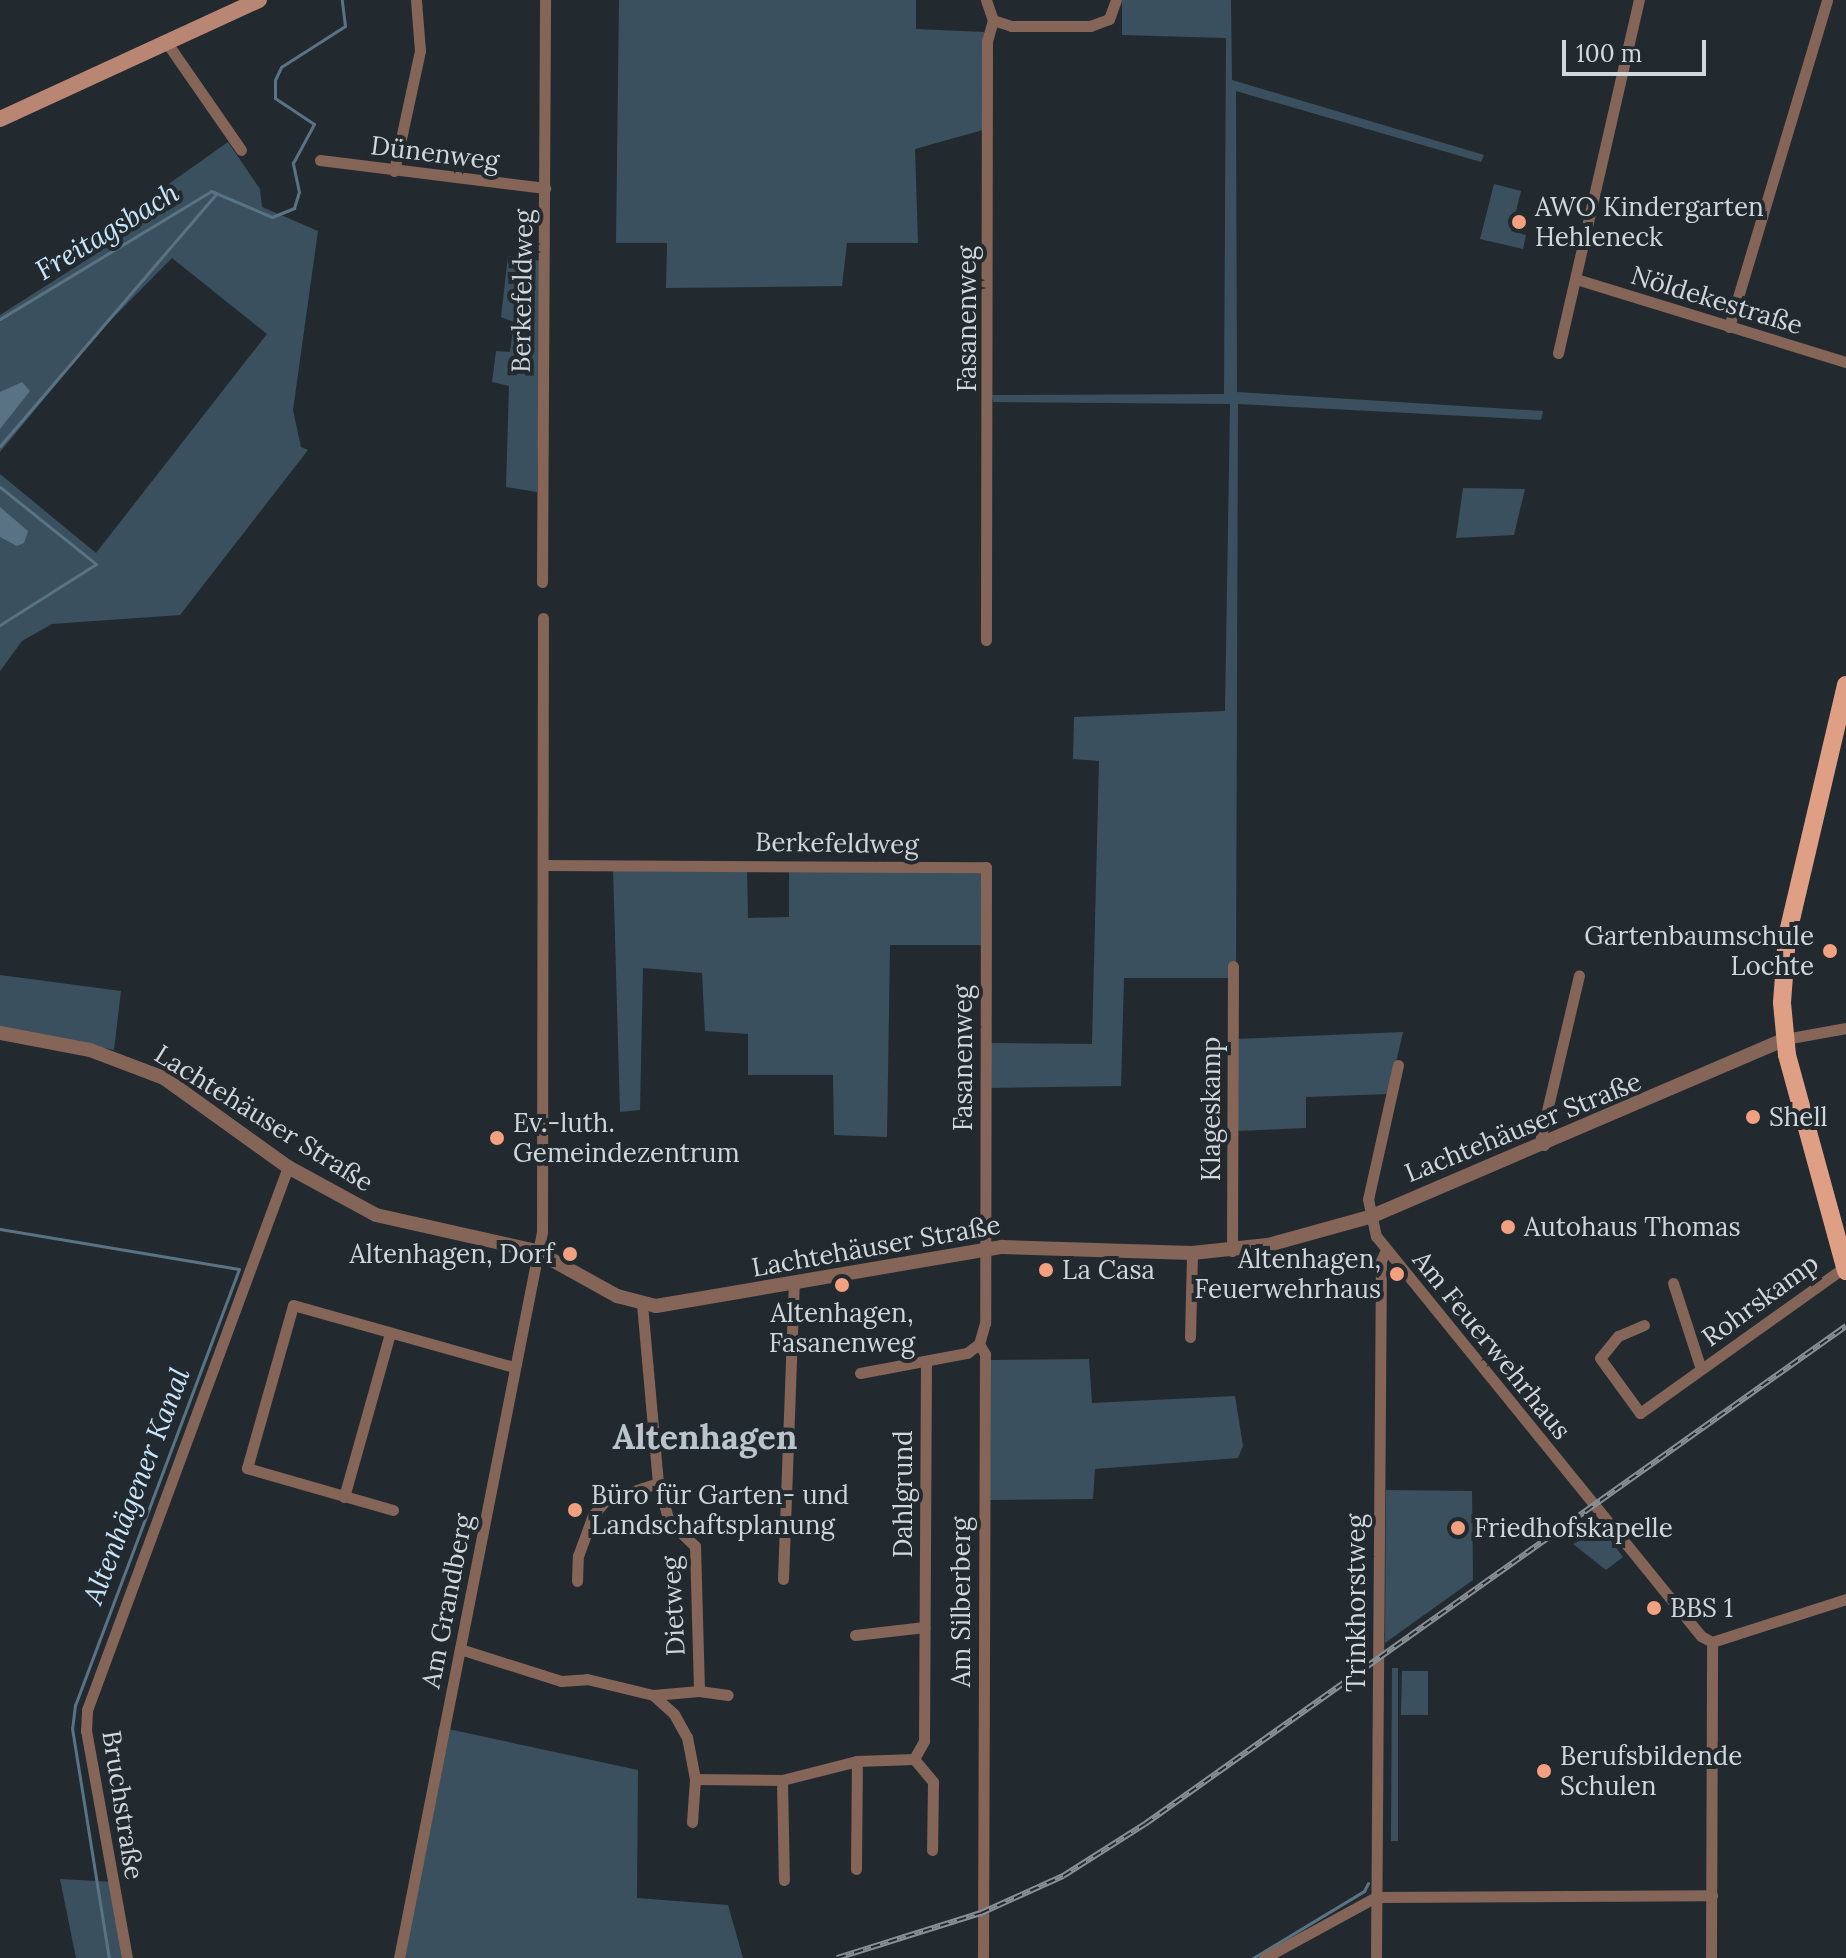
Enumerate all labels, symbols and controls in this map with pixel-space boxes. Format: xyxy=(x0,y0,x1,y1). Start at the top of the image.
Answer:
scale bar xyxy=(1566,24,1710,74)
text: 100 m xyxy=(1576,38,1642,69)
street label: Dünenweg xyxy=(369,130,501,176)
water label: Freitagsbach xyxy=(29,175,185,287)
place label: AWO Kindergarten Hehleneck xyxy=(1535,191,1764,252)
street label: Berkefeldweg xyxy=(505,209,539,373)
marker: AWO Kindergarten Hehleneck xyxy=(1510,213,1528,231)
street label: Fasanenweg xyxy=(951,246,983,392)
street label: Nöldekestraße xyxy=(1627,259,1807,341)
street label: Berkefeldweg xyxy=(755,826,919,860)
place label: Gartenbaumschule Lochte xyxy=(1584,920,1814,982)
marker: Gartenbaumschule Lochte xyxy=(1821,942,1839,960)
street label: Fasanenweg xyxy=(947,985,979,1131)
street label: Klageskamp xyxy=(1195,1037,1227,1181)
street label: Lachtehäuser Straße xyxy=(149,1038,379,1198)
street label: Lachtehäuser Straße xyxy=(1400,1065,1646,1189)
place label: Shell xyxy=(1769,1101,1828,1133)
place label: Ev.-luth. Gemeindezentrum xyxy=(513,1107,740,1168)
marker: Shell xyxy=(1744,1108,1762,1126)
marker: Ev.-luth. Gemeindezentrum xyxy=(488,1129,506,1147)
street label: Lachtehäuser Straße xyxy=(749,1209,1003,1283)
place label: Autohaus Thomas xyxy=(1524,1211,1740,1243)
marker: Autohaus Thomas xyxy=(1499,1218,1517,1236)
place label: Altenhagen, Dorf xyxy=(350,1238,554,1270)
place label: Altenhagen, Feuerwehrhaus xyxy=(1194,1243,1381,1304)
marker: Altenhagen, Dorf xyxy=(561,1245,579,1263)
street label: Am Feuerwehrhaus xyxy=(1407,1245,1577,1445)
street label: Rohrskamp xyxy=(1696,1247,1824,1353)
place label: La Casa xyxy=(1062,1254,1155,1286)
marker: La Casa xyxy=(1037,1261,1055,1279)
marker: Altenhagen, Feuerwehrhaus xyxy=(1388,1265,1406,1283)
marker: Altenhagen, Fasanenweg xyxy=(833,1276,851,1294)
place label: Altenhagen, Fasanenweg xyxy=(769,1297,915,1358)
water label: Altenhägener Kanal xyxy=(75,1363,197,1609)
district label: Altenhagen xyxy=(613,1417,797,1457)
street label: Dahlgrund xyxy=(887,1430,919,1558)
place label: Büro für Garten- und Landschaftsplanung xyxy=(591,1479,849,1540)
marker: Büro für Garten- und Landschaftsplanung xyxy=(566,1501,584,1519)
street label: Am Grandberg xyxy=(415,1511,479,1691)
place label: Friedhofskapelle xyxy=(1474,1512,1673,1544)
street label: Trinkhorstweg xyxy=(1340,1514,1372,1692)
street label: Am Silberberg xyxy=(945,1517,977,1687)
marker: Friedhofskapelle xyxy=(1449,1519,1467,1537)
street label: Dietweg xyxy=(655,1555,691,1657)
place label: BBS 1 xyxy=(1670,1592,1733,1624)
marker: BBS 1 xyxy=(1645,1599,1663,1617)
street label: Bruchstraße xyxy=(96,1728,150,1882)
place label: Berufsbildende Schulen xyxy=(1560,1740,1742,1802)
marker: Berufsbildende Schulen xyxy=(1535,1762,1553,1780)

